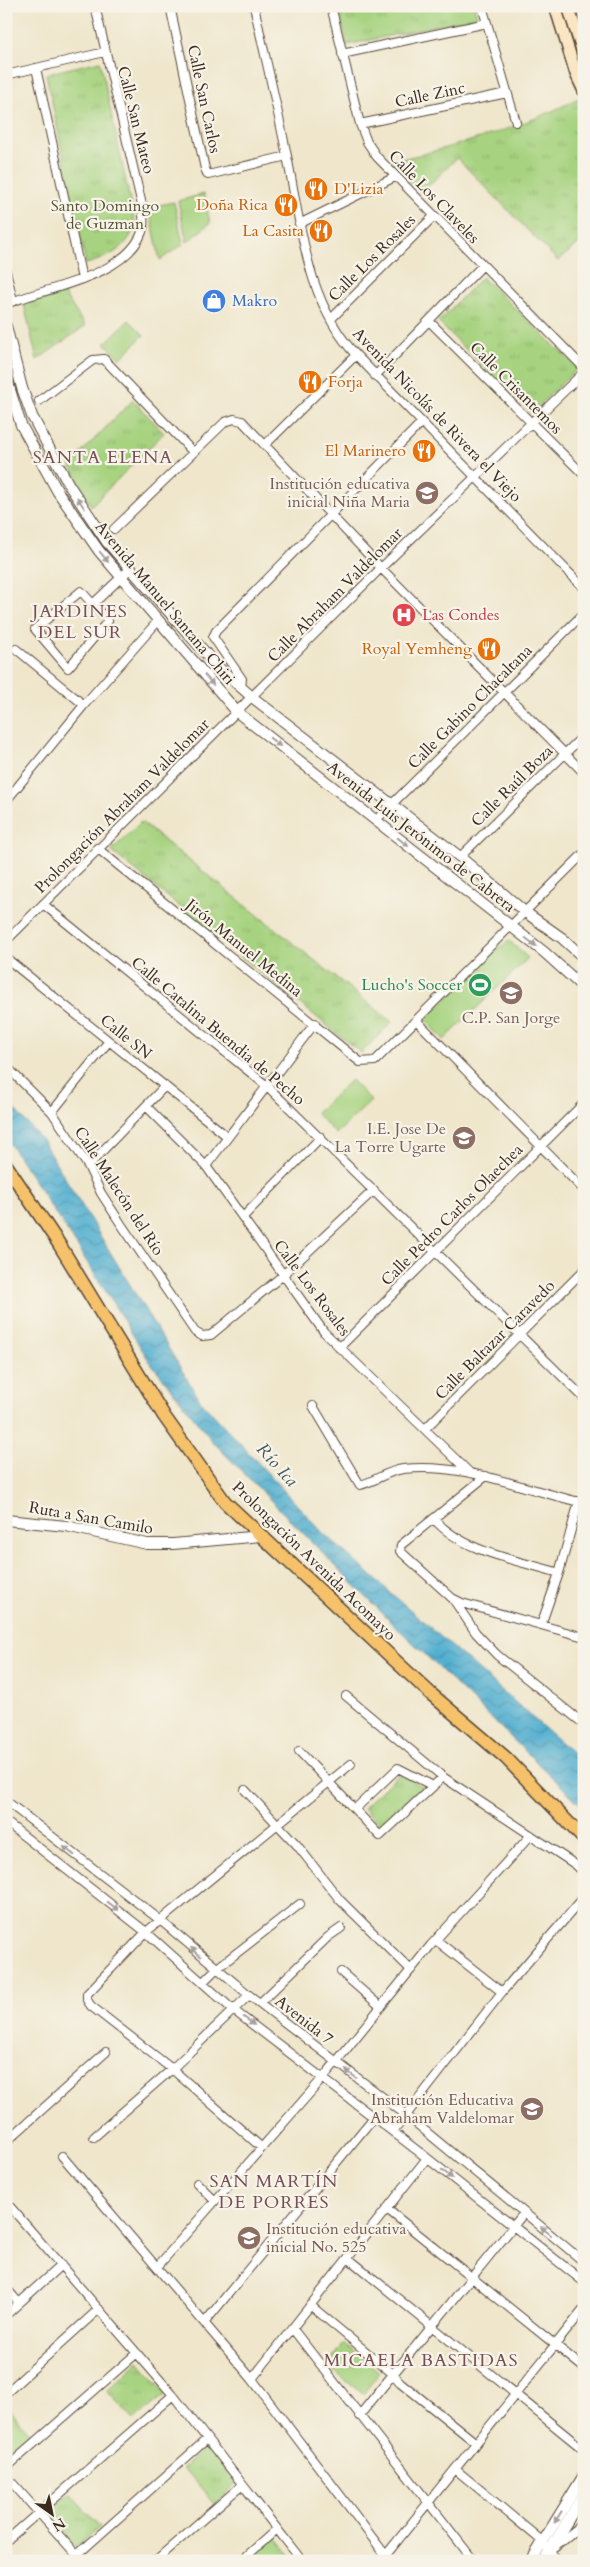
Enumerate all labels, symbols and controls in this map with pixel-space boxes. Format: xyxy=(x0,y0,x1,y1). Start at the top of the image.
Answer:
street label: Calle San Carlos xyxy=(182,43,226,155)
street label: Calle San Mateo xyxy=(112,64,160,176)
street label: Calle Zinc xyxy=(393,77,467,113)
street label: Calle Los Claveles xyxy=(384,145,484,249)
restaurant icon: D'Lizia xyxy=(303,176,329,202)
place label: D'Lizia xyxy=(334,178,383,200)
restaurant icon: Doña Rica xyxy=(273,192,299,218)
place label: Doña Rica xyxy=(196,194,268,216)
park label: Santo Domingo de Guzman xyxy=(51,195,160,235)
street label: Calle Los Rosales xyxy=(323,209,421,307)
restaurant icon: La Casita xyxy=(308,218,334,244)
place label: La Casita xyxy=(242,220,304,242)
shop icon: Makro xyxy=(201,288,227,314)
place label: Makro xyxy=(232,290,277,312)
street label: Avenida Nicolás de Rivera el Viejo xyxy=(347,323,527,507)
street label: Calle Crisantemos xyxy=(465,337,567,439)
restaurant icon: Forja xyxy=(297,369,323,395)
place label: Forja xyxy=(328,371,363,393)
restaurant icon: El Marinero xyxy=(411,438,437,464)
place label: El Marinero xyxy=(325,440,406,462)
district label: SANTA ELENA xyxy=(33,445,173,470)
place label: Institución educativa inicial Niña Maria xyxy=(270,473,410,513)
school or university icon: Institución educativa inicial Niña Maria xyxy=(414,480,440,506)
one-way arrow xyxy=(76,497,86,510)
street label: Avenida Manuel Santana Chiri xyxy=(90,516,241,690)
street label: Calle Abraham Valdelomar xyxy=(263,523,407,667)
one-way arrow xyxy=(98,550,109,563)
district label: JARDINES DEL SUR xyxy=(29,599,128,645)
hospital icon: Las Condes xyxy=(391,602,417,628)
place label: Las Condes xyxy=(422,604,499,626)
restaurant icon: Royal Yemheng xyxy=(476,636,502,662)
place label: Royal Yemheng xyxy=(362,638,472,660)
street label: Calle Gabino Chacaltana xyxy=(403,640,537,774)
one-way arrow xyxy=(204,674,215,687)
street label: Prolongación Abraham Valdelomar xyxy=(30,714,214,898)
one-way arrow xyxy=(268,737,282,747)
street label: Calle Raúl Boza xyxy=(466,740,558,832)
street label: Avenida Luis Jerónimo de Cabrera xyxy=(322,756,520,918)
one-way arrow xyxy=(396,837,410,847)
street label: Jirón Manuel Medina xyxy=(179,893,307,1002)
one-way arrow xyxy=(524,937,538,947)
street label: Calle Catalina Buendia de Pecho xyxy=(126,952,310,1111)
sports icon: Lucho's Soccer xyxy=(467,972,493,998)
place label: Lucho's Soccer xyxy=(361,974,462,996)
school or university icon: C.P. San Jorge xyxy=(498,980,524,1006)
place label: C.P. San Jorge xyxy=(462,1007,560,1029)
street label: Calle SN xyxy=(96,1009,157,1065)
place label: I.E. Jose De La Torre Ugarte xyxy=(334,1118,446,1158)
street label: Calle Malecón del Río xyxy=(69,1122,169,1260)
school or university icon: I.E. Jose De La Torre Ugarte xyxy=(451,1125,477,1151)
street label: Calle Pedro Carlos Olaechea xyxy=(376,1139,528,1291)
street label: Calle Los Rosales xyxy=(268,1235,356,1341)
street label: Calle Baltazar Caravedo xyxy=(430,1275,560,1405)
water label: Río Ica xyxy=(250,1438,304,1492)
street label: Prolongación Avenida Acomayo xyxy=(227,1477,401,1646)
street label: Ruta a San Camilo xyxy=(27,1496,155,1540)
one-way arrow xyxy=(63,1845,76,1856)
one-way arrow xyxy=(106,1901,119,1912)
one-way arrow xyxy=(191,1946,203,1958)
street label: Avenida 7 xyxy=(270,1990,338,2050)
one-way arrow xyxy=(242,2016,255,2027)
one-way arrow xyxy=(344,2069,358,2079)
place label: Institución Educativa Abraham Valdelomar xyxy=(370,2089,514,2129)
school or university icon: Institución Educativa Abraham Valdelomar xyxy=(519,2096,545,2122)
one-way arrow xyxy=(440,2168,453,2179)
district label: SAN MARTÍN DE PORRES xyxy=(210,2169,338,2215)
place label: Institución educativa inicial No. 525 xyxy=(266,2218,407,2258)
school or university icon: Institución educativa inicial No. 525 xyxy=(236,2225,262,2251)
one-way arrow xyxy=(540,2225,553,2236)
district label: MICAELA BASTIDAS xyxy=(323,2348,519,2373)
north arrow xyxy=(28,2490,78,2540)
one-way arrow xyxy=(553,2510,563,2523)
text: N xyxy=(49,2513,69,2536)

